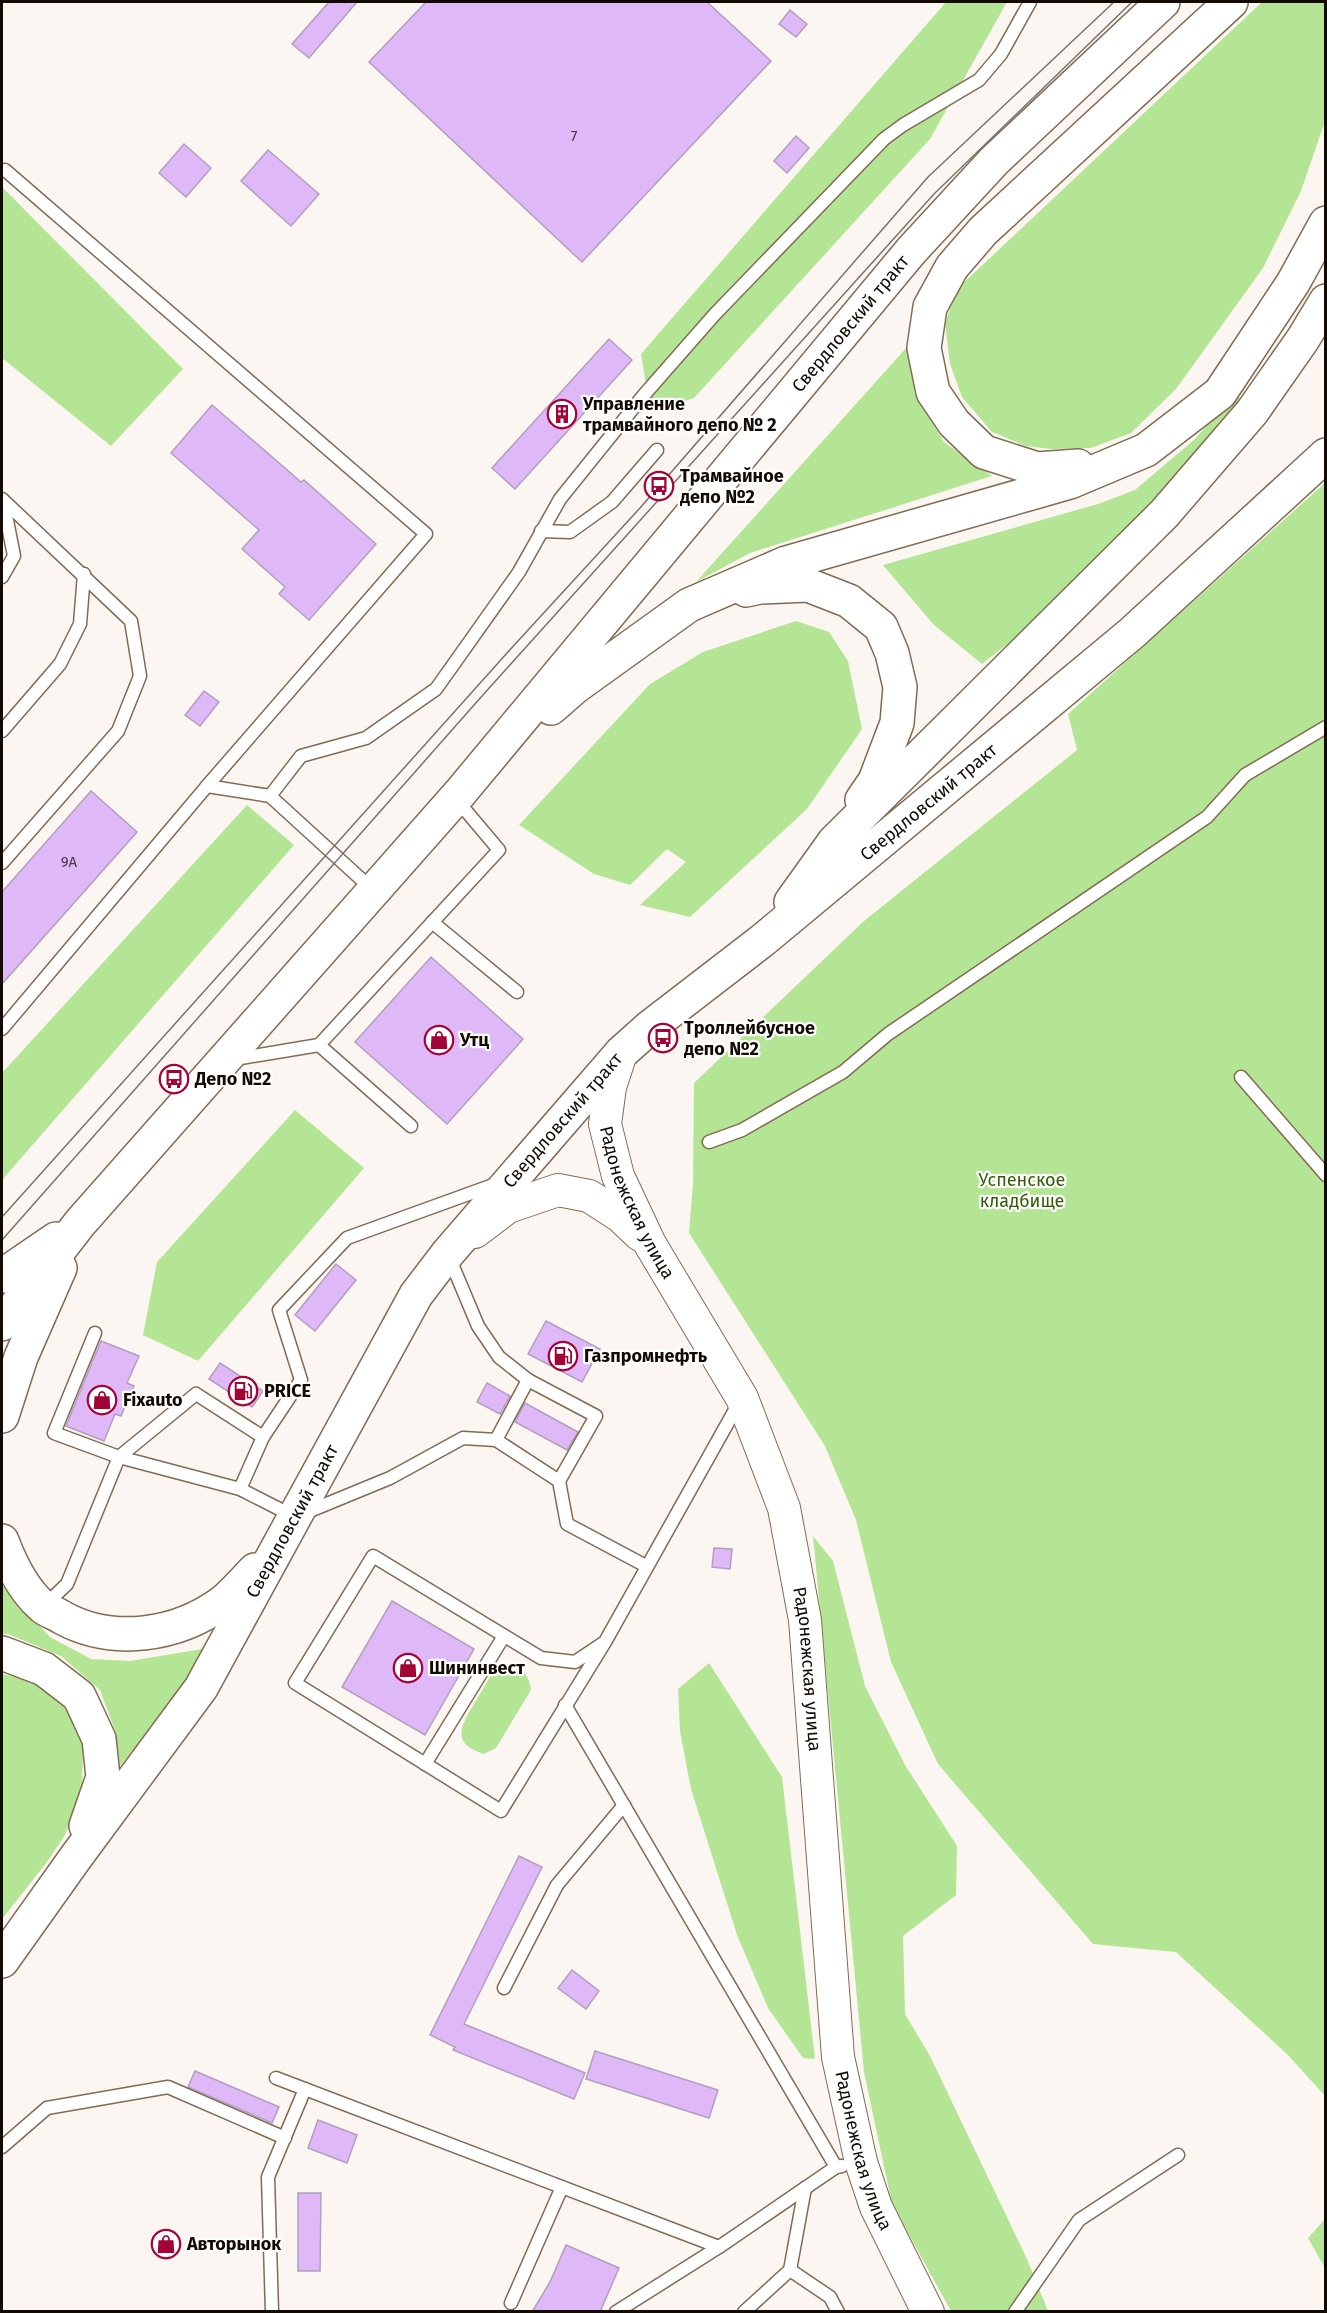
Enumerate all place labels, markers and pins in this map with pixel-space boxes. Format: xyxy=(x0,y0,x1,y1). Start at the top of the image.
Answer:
place label: Управление трамвайного депо № 2 xyxy=(582,393,777,436)
building icon: Управление трамвайного депо № 2 xyxy=(546,398,578,430)
place label: Трамвайное депо №2 xyxy=(680,465,784,508)
bus stop icon: Трамвайное депо №2 xyxy=(643,470,675,502)
place label: Троллейбусное депо №2 xyxy=(684,1017,815,1060)
bus stop icon: Троллейбусное депо №2 xyxy=(647,1022,679,1054)
shop icon: Утц xyxy=(423,1024,455,1056)
place label: Утц xyxy=(459,1029,489,1051)
bus stop icon: Депо №2 xyxy=(158,1063,190,1095)
place label: Депо №2 xyxy=(194,1068,271,1090)
fuel station icon: Газпромнефть xyxy=(547,1340,579,1372)
place label: Газпромнефть xyxy=(584,1345,708,1367)
fuel station icon: PRICE xyxy=(227,1375,259,1407)
place label: PRICE xyxy=(264,1380,311,1402)
shop icon: Fixauto xyxy=(86,1384,118,1416)
place label: Fixauto xyxy=(123,1389,183,1411)
shop icon: Шининвест xyxy=(392,1652,424,1684)
place label: Шининвест xyxy=(429,1657,525,1679)
shop icon: Авторынок xyxy=(150,2228,182,2260)
place label: Авторынок xyxy=(186,2233,281,2255)

